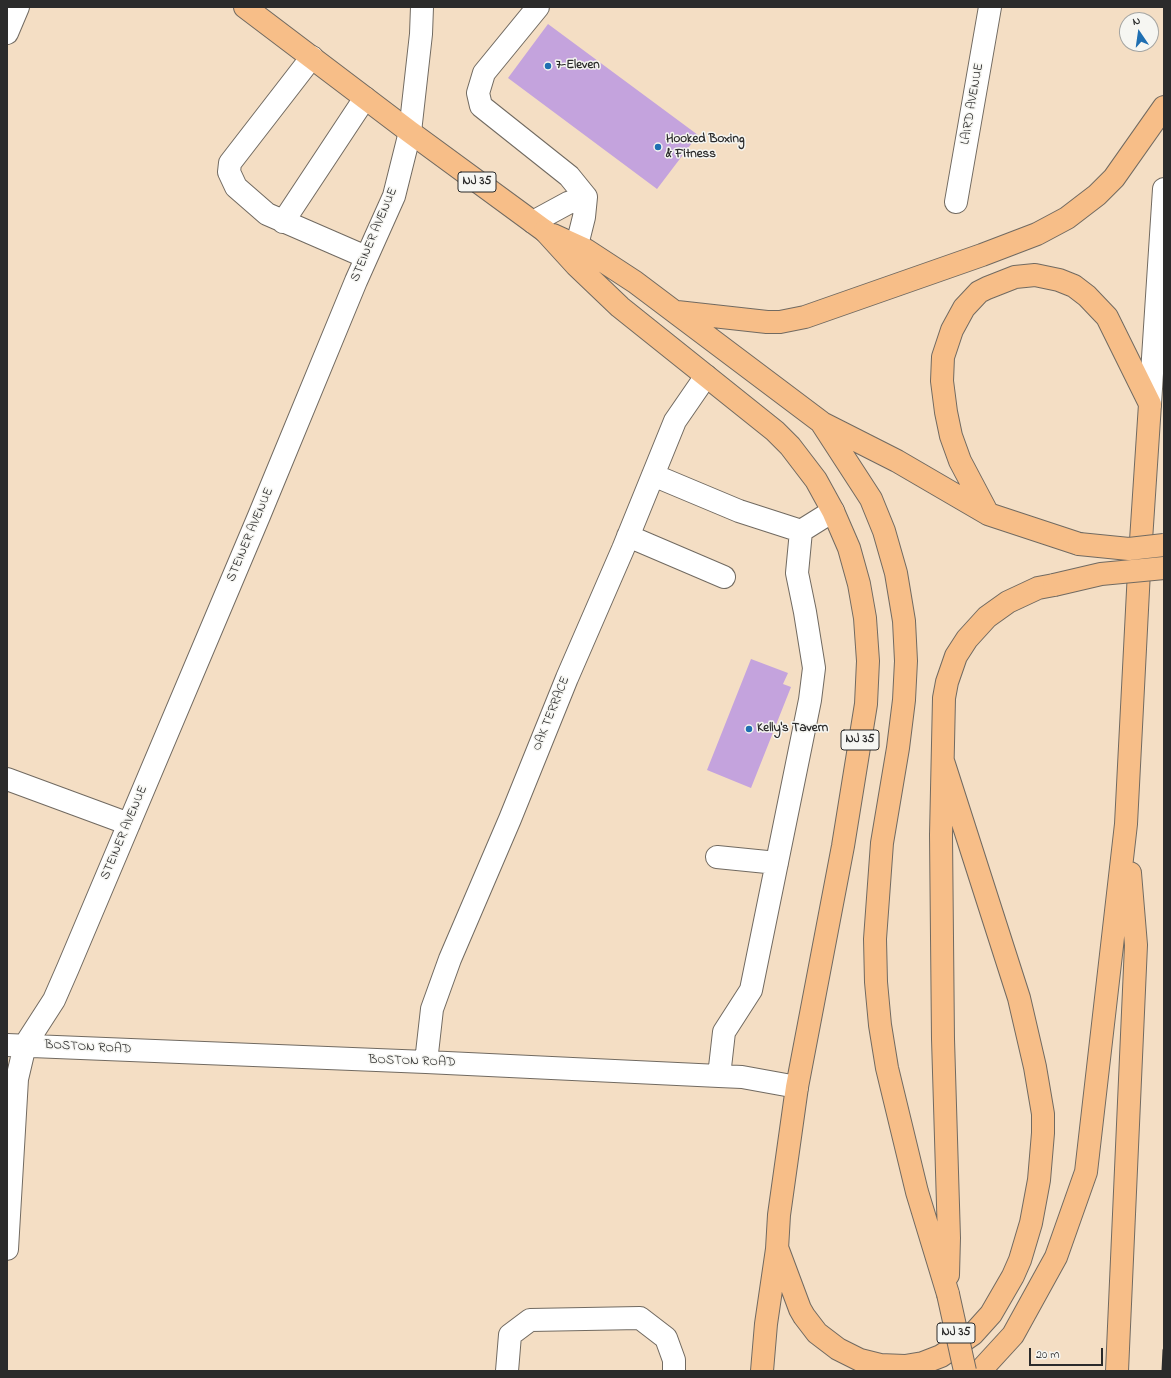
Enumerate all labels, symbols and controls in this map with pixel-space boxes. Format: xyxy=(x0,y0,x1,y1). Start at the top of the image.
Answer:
north arrow xyxy=(1119,12,1159,52)
text: N xyxy=(1131,13,1142,30)
place label: 7-Eleven xyxy=(556,58,600,74)
marker: 7-Eleven xyxy=(543,61,553,71)
street label: LAIRD AVENUE xyxy=(958,62,988,146)
place label: Hooked Boxing & Fitness xyxy=(666,132,745,163)
marker: Hooked Boxing & Fitness xyxy=(653,142,663,152)
road number: NJ 35 xyxy=(458,172,496,192)
street label: STEINER AVENUE xyxy=(348,186,402,284)
street label: STEINER AVENUE xyxy=(224,486,278,584)
street label: OAK TERRACE xyxy=(530,675,574,753)
place label: Kelly's Tavern xyxy=(757,721,828,737)
marker: Kelly's Tavern xyxy=(744,724,754,734)
road number: NJ 35 xyxy=(841,730,879,750)
street label: STEINER AVENUE xyxy=(98,784,152,882)
street label: BOSTON ROAD xyxy=(44,1038,132,1058)
street label: BOSTON ROAD xyxy=(368,1053,456,1071)
road number: NJ 35 xyxy=(937,1323,975,1343)
scale bar xyxy=(1031,1340,1105,1366)
text: 20 m xyxy=(1036,1346,1059,1364)

